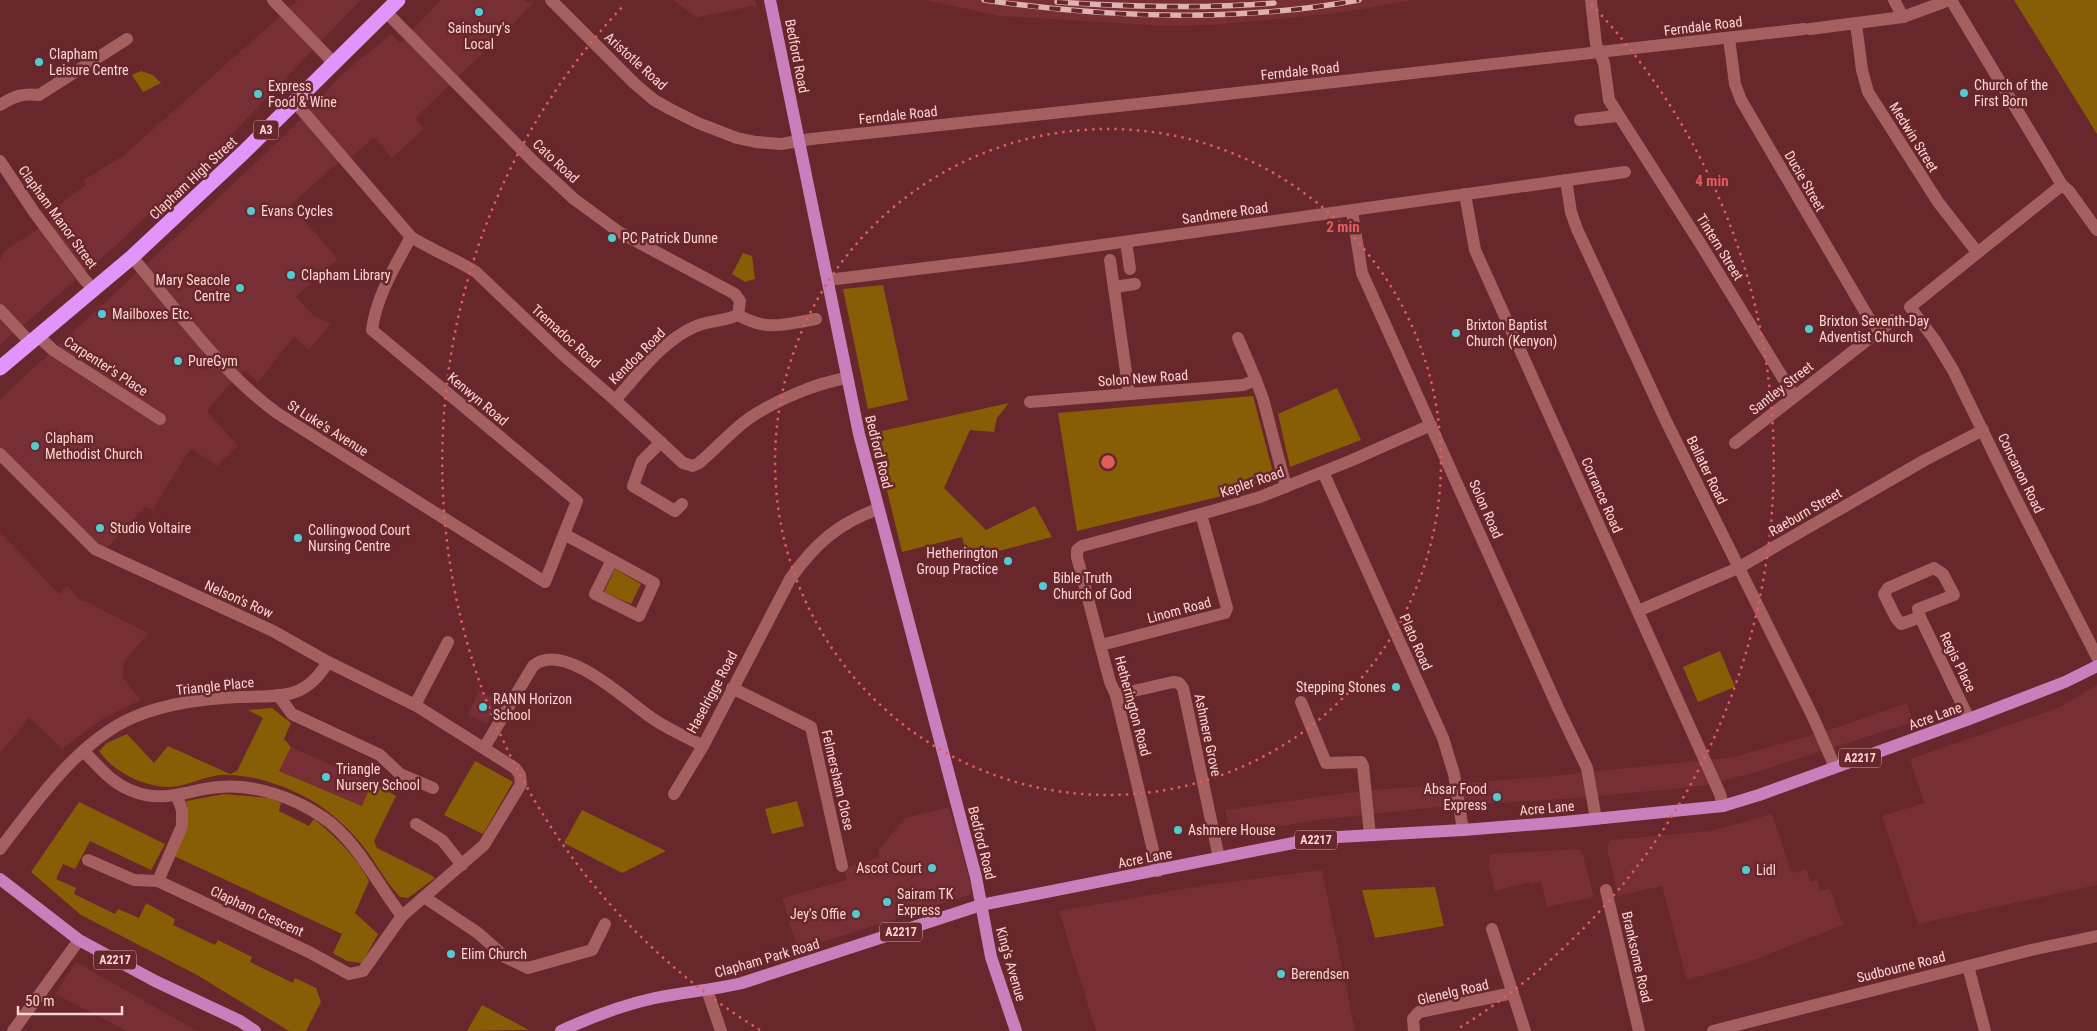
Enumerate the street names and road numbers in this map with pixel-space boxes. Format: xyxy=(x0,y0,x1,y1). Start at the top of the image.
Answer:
street label: Ferndale Road xyxy=(1663,13,1743,39)
street label: Bedford Road xyxy=(782,18,812,94)
street label: Aristotle Road xyxy=(602,29,670,93)
street label: Ferndale Road xyxy=(1260,59,1340,83)
street label: Medwin Street xyxy=(1886,99,1942,175)
street label: Ferndale Road xyxy=(858,103,938,127)
road number: A3 xyxy=(254,120,278,140)
street label: Clapham High Street xyxy=(146,133,240,223)
street label: Cato Road xyxy=(530,136,582,186)
street label: Ducie Street xyxy=(1781,148,1829,214)
street label: Clapham Manor Street xyxy=(15,162,101,272)
street label: Sandmere Road xyxy=(1181,199,1269,227)
street label: Tintern Street xyxy=(1693,211,1747,283)
street label: Tremadoc Road xyxy=(529,301,603,371)
street label: Kendoa Road xyxy=(606,325,668,387)
street label: Carpenter's Place xyxy=(61,333,151,399)
street label: Santley Street xyxy=(1746,358,1816,418)
street label: Solon New Road xyxy=(1097,367,1189,389)
street label: Kenwyn Road xyxy=(445,369,511,429)
street label: St Luke's Avenue xyxy=(285,397,372,459)
street label: Bedford Road xyxy=(862,414,896,490)
street label: Concanon Road xyxy=(1995,430,2047,516)
street label: Ballater Road xyxy=(1684,433,1730,507)
street label: Corrance Road xyxy=(1578,455,1626,535)
street label: Kepler Road xyxy=(1218,464,1286,500)
street label: Solon Road xyxy=(1466,477,1506,541)
street label: Raeburn Street xyxy=(1766,485,1844,539)
street label: Nelson's Row xyxy=(202,577,276,621)
street label: Linom Road xyxy=(1145,594,1213,626)
street label: Plato Road xyxy=(1396,611,1436,673)
street label: Regis Place xyxy=(1937,630,1979,695)
street label: Haselrigge Road xyxy=(684,648,740,736)
street label: Hetherington Road xyxy=(1112,654,1154,758)
street label: Triangle Place xyxy=(175,674,255,698)
street label: Ashmere Grove xyxy=(1191,692,1225,778)
street label: Acre Lane xyxy=(1906,699,1964,733)
street label: Felmersham Close xyxy=(819,728,857,832)
road number: A2217 xyxy=(1839,748,1881,768)
street label: Acre Lane xyxy=(1519,798,1576,818)
street label: Bedford Road xyxy=(965,805,999,881)
road number: A2217 xyxy=(1295,830,1337,850)
street label: Acre Lane xyxy=(1116,845,1174,871)
street label: Clapham Crescent xyxy=(208,882,306,940)
street label: Branksome Road xyxy=(1619,910,1655,1004)
road number: A2217 xyxy=(880,922,922,942)
street label: King's Avenue xyxy=(993,925,1029,1003)
street label: Clapham Park Road xyxy=(713,935,821,981)
street label: Sudbourne Road xyxy=(1855,948,1947,986)
road number: A2217 xyxy=(94,950,136,970)
street label: Glenelg Road xyxy=(1416,976,1490,1008)

